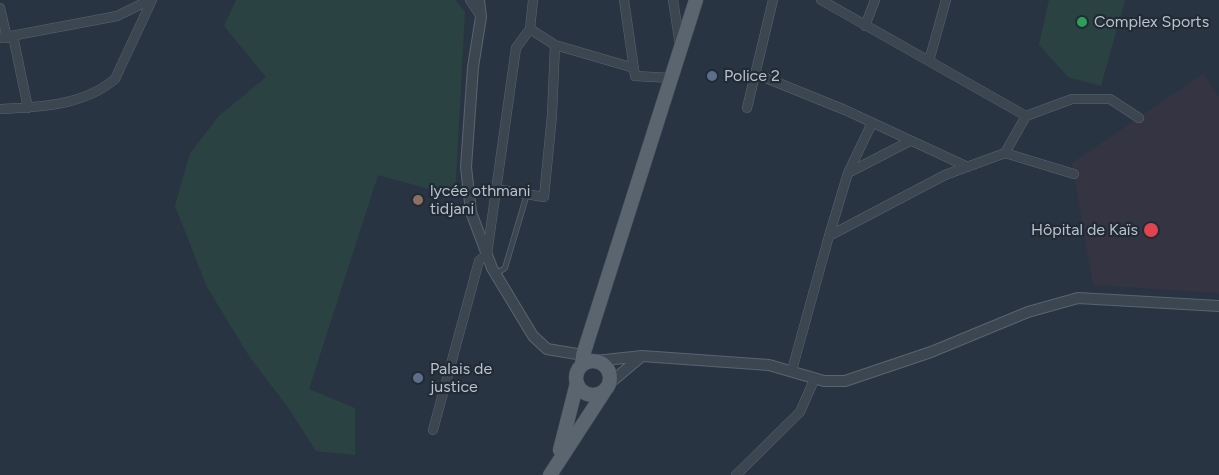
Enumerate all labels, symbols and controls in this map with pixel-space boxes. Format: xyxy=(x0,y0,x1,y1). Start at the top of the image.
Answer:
place label: Complex Sports xyxy=(1094,12,1209,32)
marker: Complex Sports xyxy=(1075,15,1089,29)
place label: Police 2 xyxy=(724,66,780,86)
marker: Police 2 xyxy=(705,69,719,83)
place label: lycée othmani tidjani xyxy=(430,181,531,219)
marker: lycée othmani tidjani xyxy=(411,193,425,207)
place label: Hôpital de Kaïs xyxy=(1031,220,1138,240)
marker: Hôpital de Kaïs xyxy=(1142,221,1160,239)
place label: Palais de justice xyxy=(430,359,492,397)
marker: Palais de justice xyxy=(411,371,425,385)

